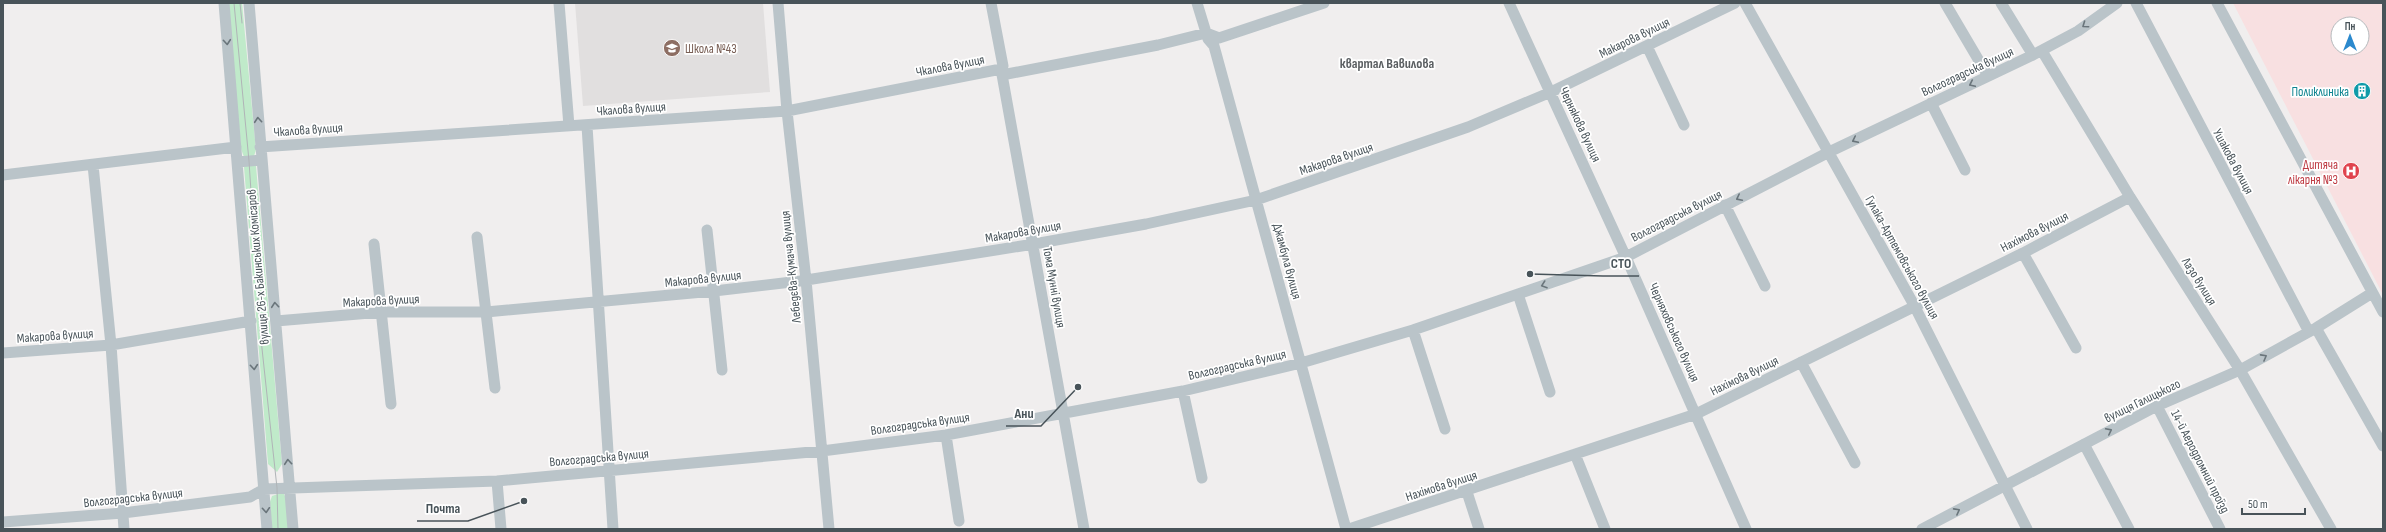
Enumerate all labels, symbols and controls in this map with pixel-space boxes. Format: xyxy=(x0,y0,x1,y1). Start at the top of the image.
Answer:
street label: Макарова вулиця xyxy=(1596,14,1672,62)
north arrow xyxy=(2330,16,2370,56)
one-way arrow xyxy=(2083,20,2090,27)
text: Пн xyxy=(2345,20,2356,33)
school or university icon: Школа №43 xyxy=(662,38,682,58)
one-way arrow xyxy=(223,39,232,45)
place label: Школа №43 xyxy=(685,41,737,57)
street label: Волгоградська вулиця xyxy=(1919,44,2016,100)
street label: Чкалова вулиця xyxy=(915,51,986,80)
district label: квартал Вавилова xyxy=(1340,55,1435,72)
one-way arrow xyxy=(1969,79,1977,87)
building icon: Поликлиника xyxy=(2352,81,2372,101)
street label: Чернякова вулиця xyxy=(1556,84,1604,165)
place label: Поликлиника xyxy=(2291,84,2349,100)
street label: Чкалова вулиця xyxy=(596,99,666,119)
one-way arrow xyxy=(254,116,263,123)
street label: Чкалова вулиця xyxy=(273,120,343,140)
street label: Ушакова вулиця xyxy=(2209,126,2257,197)
one-way arrow xyxy=(1852,135,1859,143)
street label: Макарова вулиця xyxy=(1297,139,1375,179)
place label: Дитяча лікарня №3 xyxy=(2288,157,2338,188)
hospital icon: Дитяча лікарня №3 xyxy=(2341,161,2361,181)
street label: Волгоградська вулиця xyxy=(1628,186,1724,246)
street label: вулиця 26-х Бакинських Комісаров xyxy=(243,189,273,345)
one-way arrow xyxy=(1736,193,1743,201)
street label: Гулака-Артемовського вулиця xyxy=(1862,193,1943,322)
street label: Нахімова вулиця xyxy=(1998,208,2071,256)
street label: Лебедєва-Кумача вулиця xyxy=(777,210,805,325)
street label: Макарова вулиця xyxy=(984,217,1062,247)
street label: Джамбула вулиця xyxy=(1269,222,1305,301)
street label: Тома Мунні вулиця xyxy=(1039,245,1069,329)
callout: СТО xyxy=(1603,250,1639,276)
street label: Лазо вулиця xyxy=(2178,254,2220,309)
text: СТО xyxy=(1611,255,1631,272)
street label: Макарова вулиця xyxy=(664,267,742,291)
one-way arrow xyxy=(1540,280,1547,289)
street label: Черняховського вулиця xyxy=(1645,280,1703,384)
street label: Макарова вулиця xyxy=(342,291,420,311)
one-way arrow xyxy=(270,302,279,308)
street label: Макарова вулиця xyxy=(16,325,94,347)
street label: Волгоградська вулиця xyxy=(1187,346,1288,384)
street label: Нахімова вулиця xyxy=(1708,352,1781,399)
one-way arrow xyxy=(2260,354,2267,361)
one-way arrow xyxy=(250,364,259,370)
street label: вулиця Галицького xyxy=(2102,376,2183,426)
callout: Ани xyxy=(1006,400,1041,426)
text: Ани xyxy=(1013,405,1034,422)
street label: 14-й Аеродромний проїзд xyxy=(2167,407,2233,516)
street label: Волгоградська вулиця xyxy=(870,409,971,439)
one-way arrow xyxy=(2105,428,2112,436)
street label: Волгоградська вулиця xyxy=(549,446,649,470)
one-way arrow xyxy=(284,459,293,465)
street label: Нахімова вулиця xyxy=(1404,467,1479,505)
street label: Волгоградська вулиця xyxy=(83,485,184,511)
scale bar xyxy=(2242,490,2305,516)
callout: Почта xyxy=(417,495,468,521)
text: 50 m xyxy=(2248,497,2268,512)
text: Почта xyxy=(426,500,461,517)
one-way arrow xyxy=(261,507,270,513)
one-way arrow xyxy=(1952,508,1960,516)

